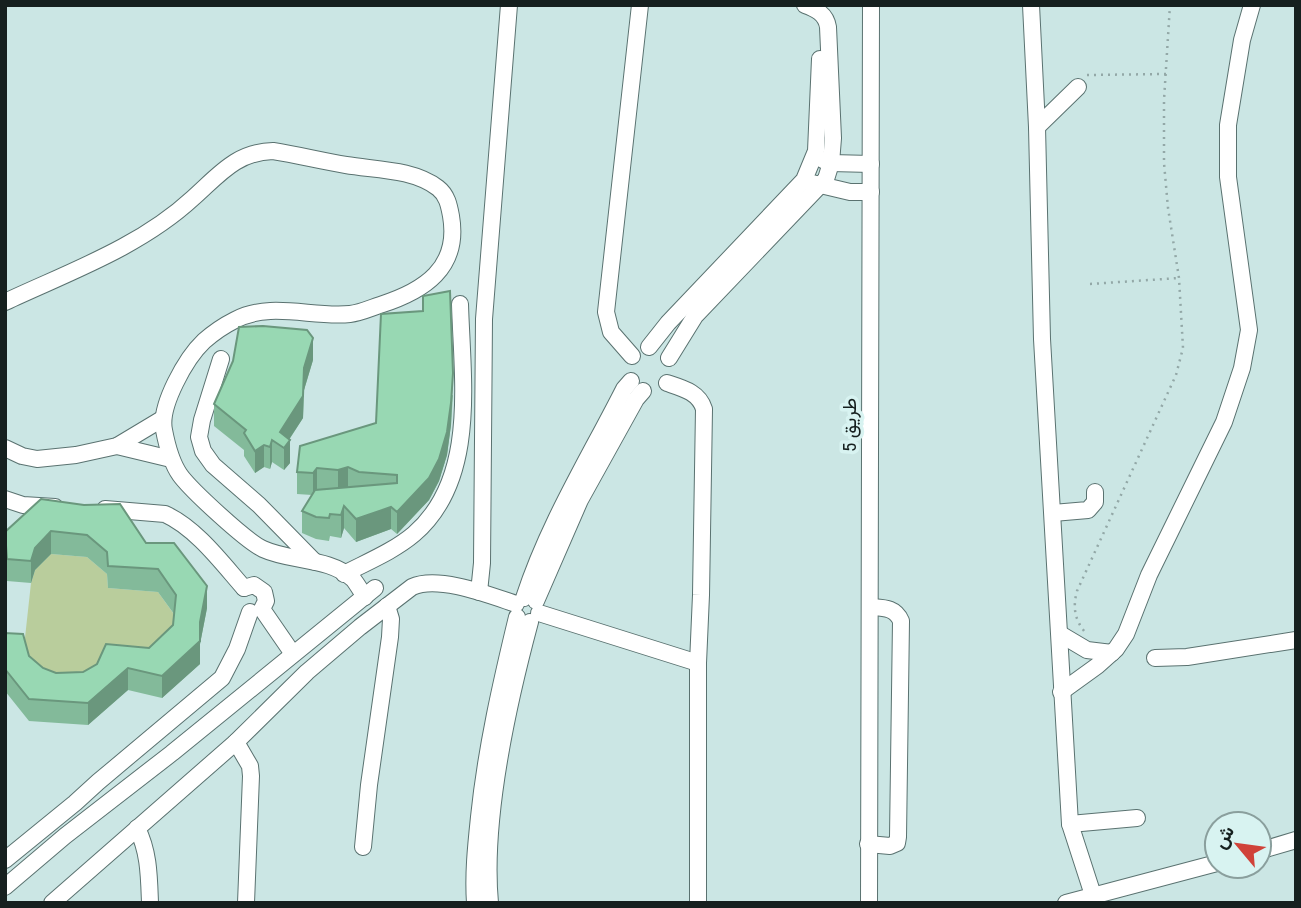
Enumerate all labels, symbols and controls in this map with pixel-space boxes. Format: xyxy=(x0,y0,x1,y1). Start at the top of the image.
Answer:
street label: طريق 5 xyxy=(838,398,861,452)
north arrow xyxy=(1203,810,1273,880)
text: ش xyxy=(1208,821,1239,853)

